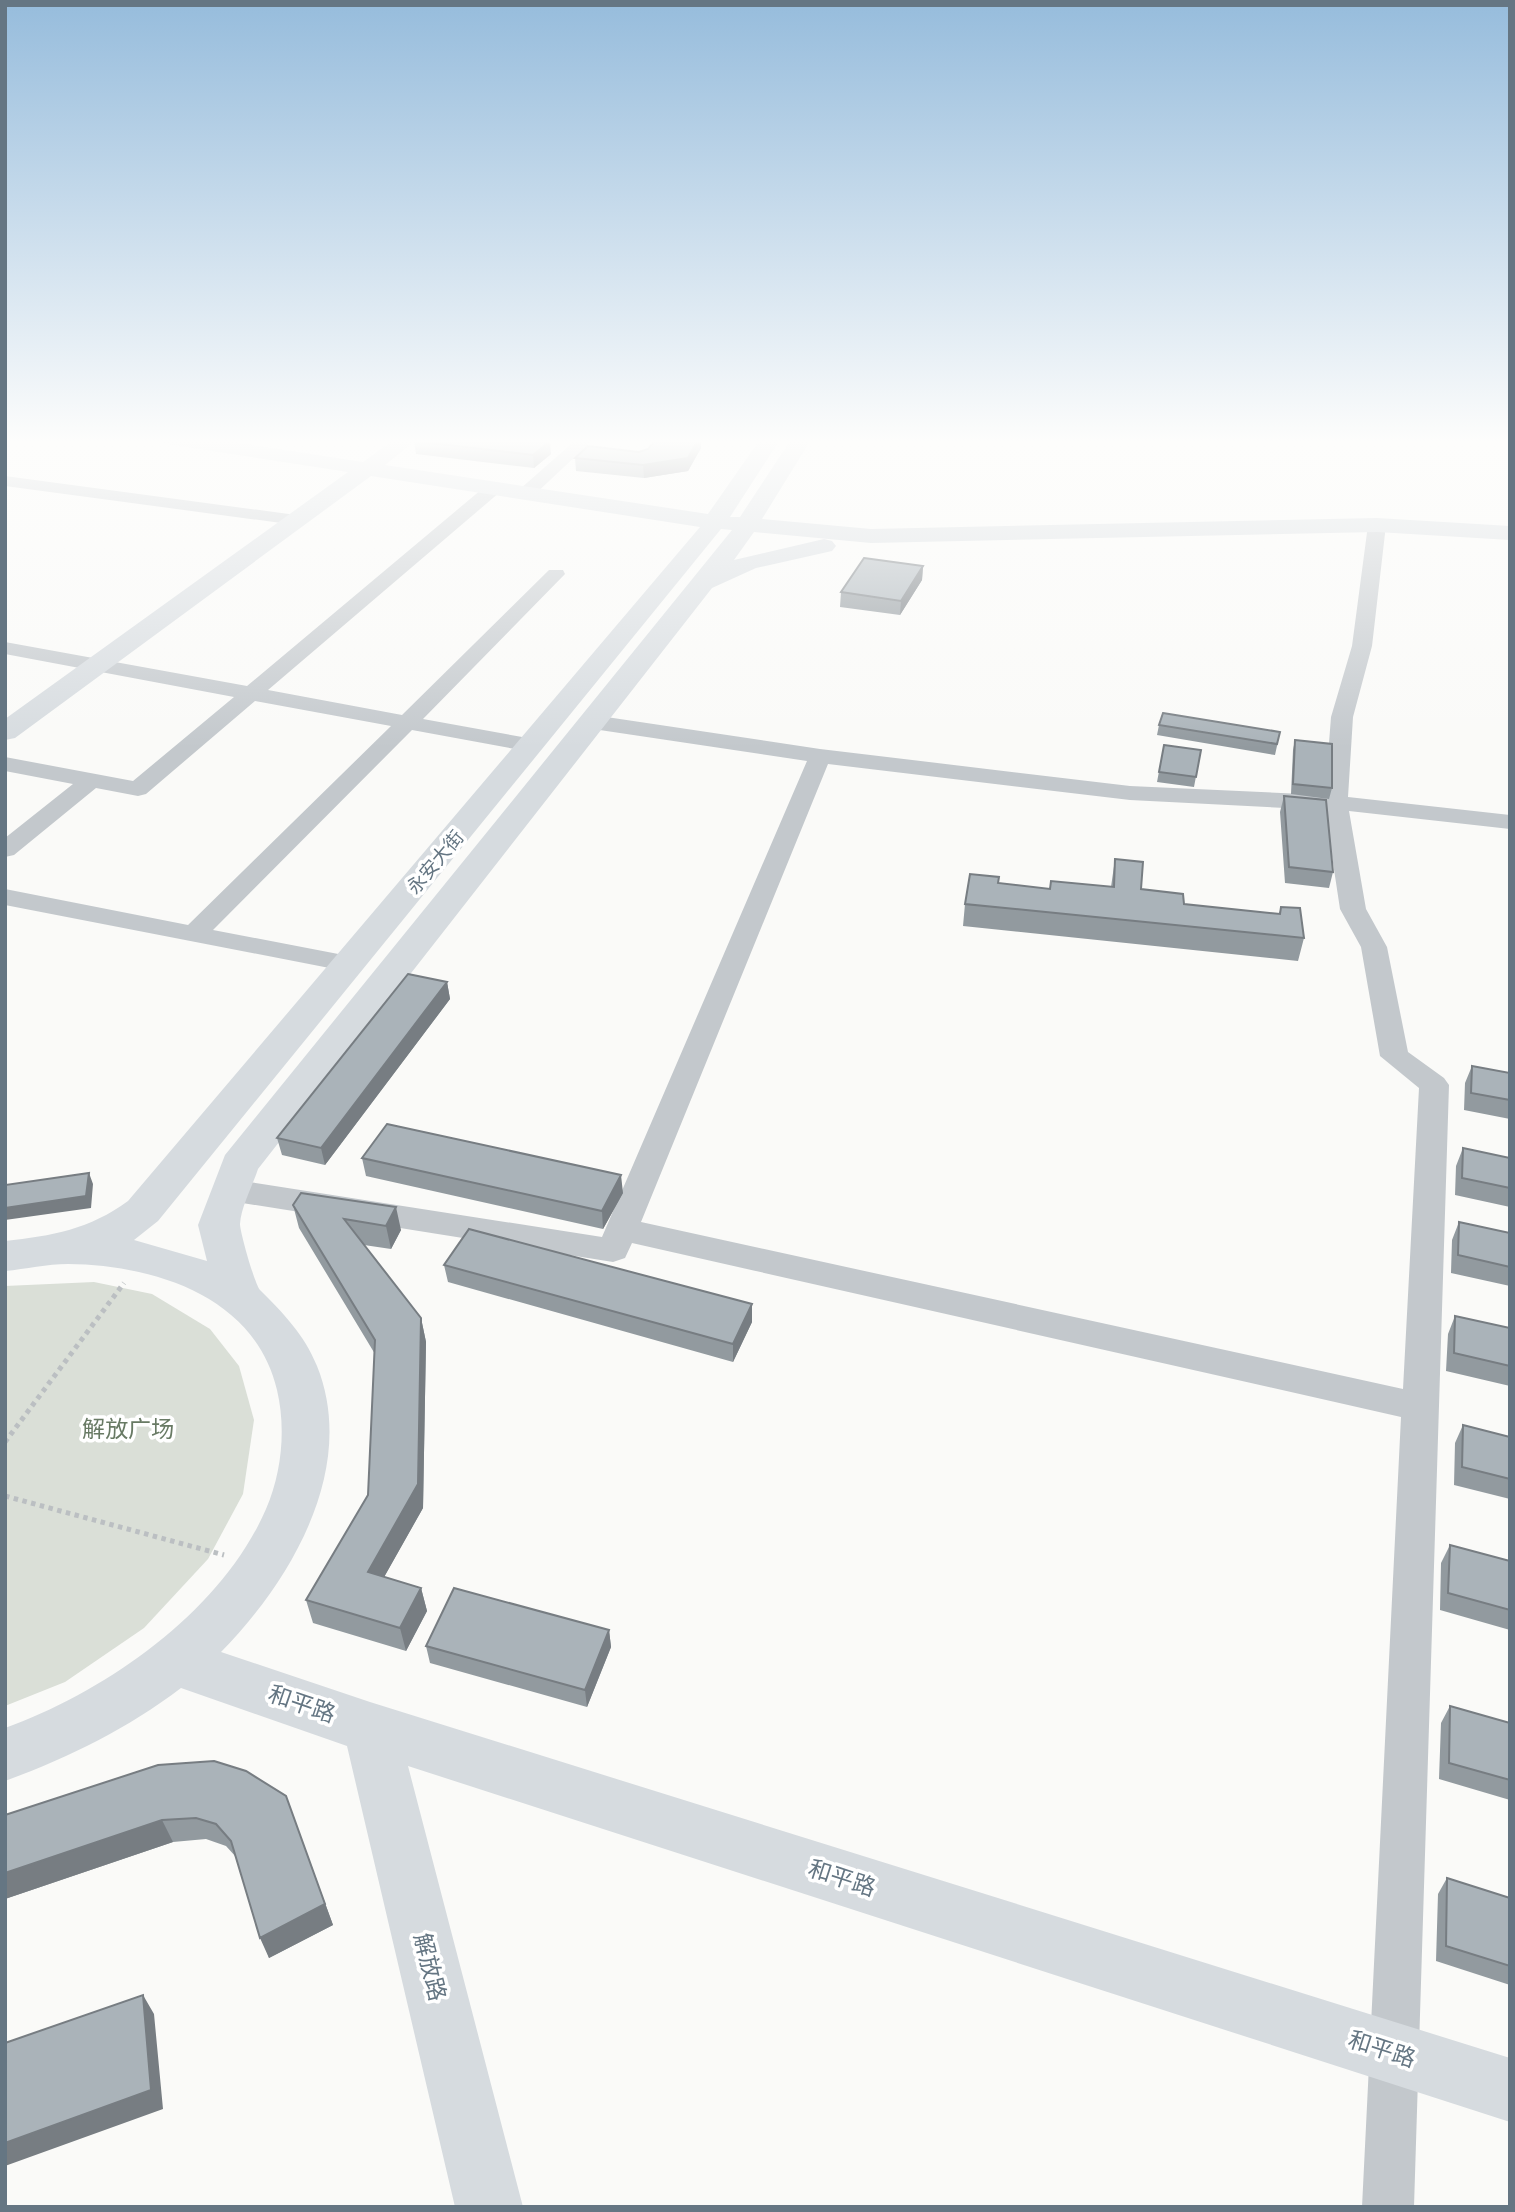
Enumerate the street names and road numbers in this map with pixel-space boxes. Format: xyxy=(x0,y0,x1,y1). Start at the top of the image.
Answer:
street label: 永安大街 xyxy=(403,826,469,899)
street label: 和平路 xyxy=(264,1680,339,1729)
street label: 和平路 xyxy=(805,1855,879,1903)
street label: 解放路 xyxy=(407,1930,451,2004)
street label: 和平路 xyxy=(1345,2026,1419,2074)

